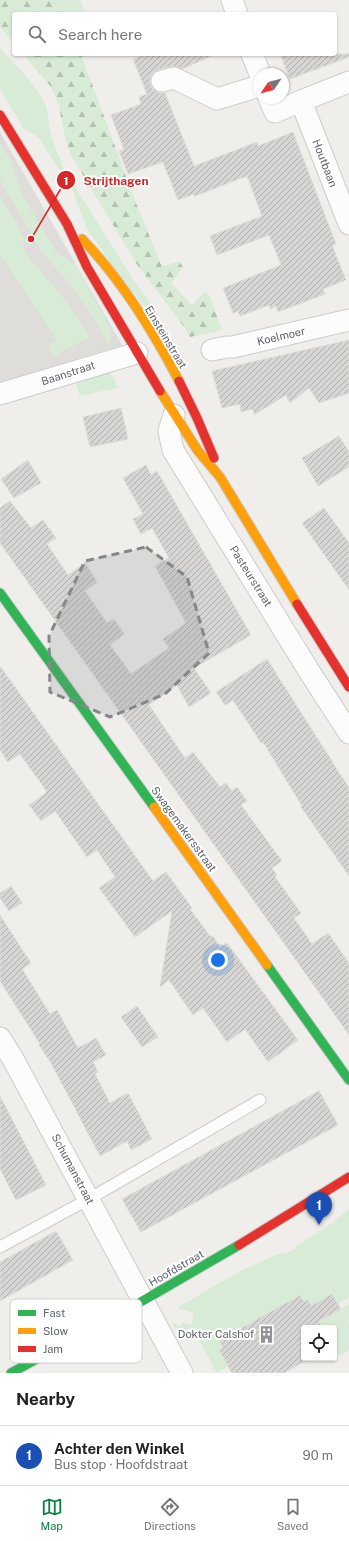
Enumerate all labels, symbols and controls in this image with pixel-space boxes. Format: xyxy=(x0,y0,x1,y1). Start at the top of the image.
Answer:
search box xyxy=(12,12,337,56)
icon: search xyxy=(26,23,48,45)
text: Search here xyxy=(58,26,142,43)
north arrow xyxy=(253,68,289,104)
street label: Houtbaan xyxy=(310,137,340,189)
callout: Strijthagen xyxy=(56,168,157,192)
text: 1 xyxy=(63,174,69,188)
text: Strijthagen xyxy=(83,174,149,188)
street label: Einsteinstraat xyxy=(143,304,189,370)
street label: Koelmoer xyxy=(256,325,306,347)
street label: Baanstraat xyxy=(40,359,96,387)
street label: Pasteurstraat xyxy=(228,543,274,609)
street label: Swagemakersstraat xyxy=(149,784,219,874)
your location xyxy=(208,950,228,970)
street label: Schumanstraat xyxy=(49,1132,97,1206)
pin: 1 xyxy=(306,1192,332,1225)
street label: Hoofdstraat xyxy=(146,1247,206,1289)
legend xyxy=(10,1299,142,1363)
text: Fast xyxy=(43,1307,65,1319)
building icon: Dokter Calshof xyxy=(257,1324,277,1344)
text: Slow xyxy=(43,1325,69,1337)
map controls xyxy=(301,1325,337,1361)
button: locate xyxy=(301,1325,337,1361)
place label: Dokter Calshof xyxy=(178,1328,255,1340)
text: Jam xyxy=(43,1343,63,1355)
text: Nearby xyxy=(16,1389,75,1409)
text: Achter den Winkel xyxy=(54,1440,185,1457)
text: 1 xyxy=(26,1448,32,1463)
text: 90 m xyxy=(303,1448,333,1463)
text: Bus stop · Hoofdstraat xyxy=(54,1457,188,1472)
tab: Map xyxy=(41,1496,63,1532)
tab: Directions xyxy=(144,1496,196,1532)
tab: Saved xyxy=(277,1496,308,1532)

